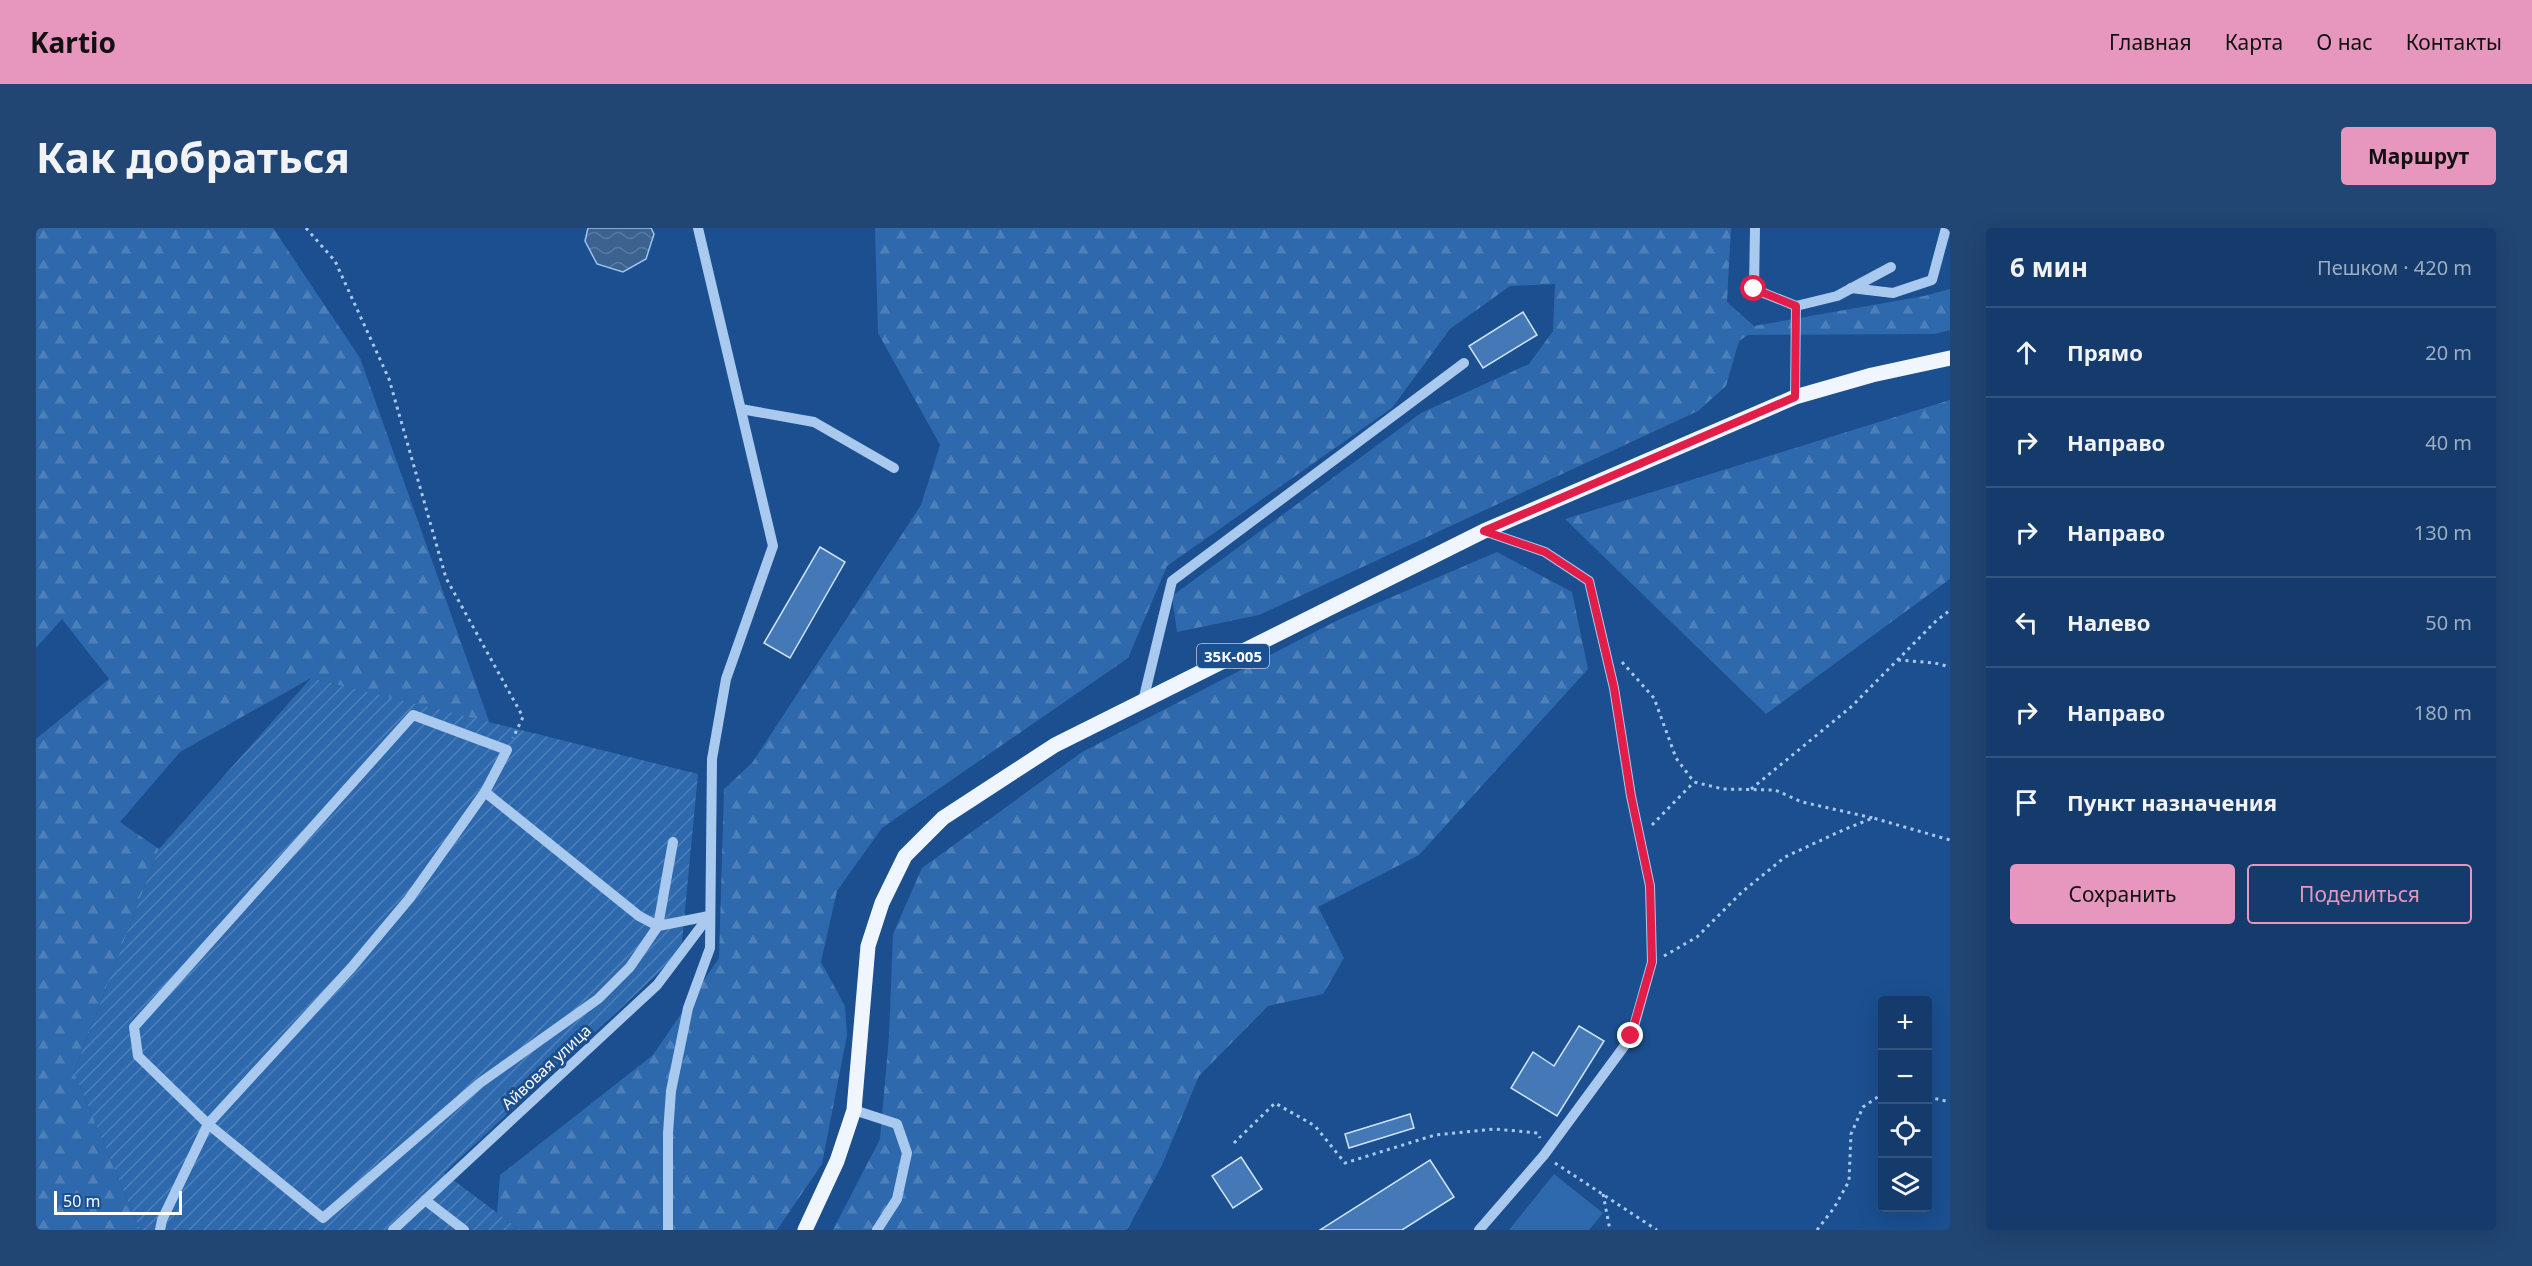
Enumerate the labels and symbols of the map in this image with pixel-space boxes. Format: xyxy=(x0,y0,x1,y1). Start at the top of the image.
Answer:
route start xyxy=(1740,275,1766,301)
road number: 35К-005 xyxy=(1197,644,1269,668)
street label: Айвовая улица xyxy=(496,1020,596,1114)
route end xyxy=(1617,1022,1643,1048)
scale bar xyxy=(54,1188,182,1216)

